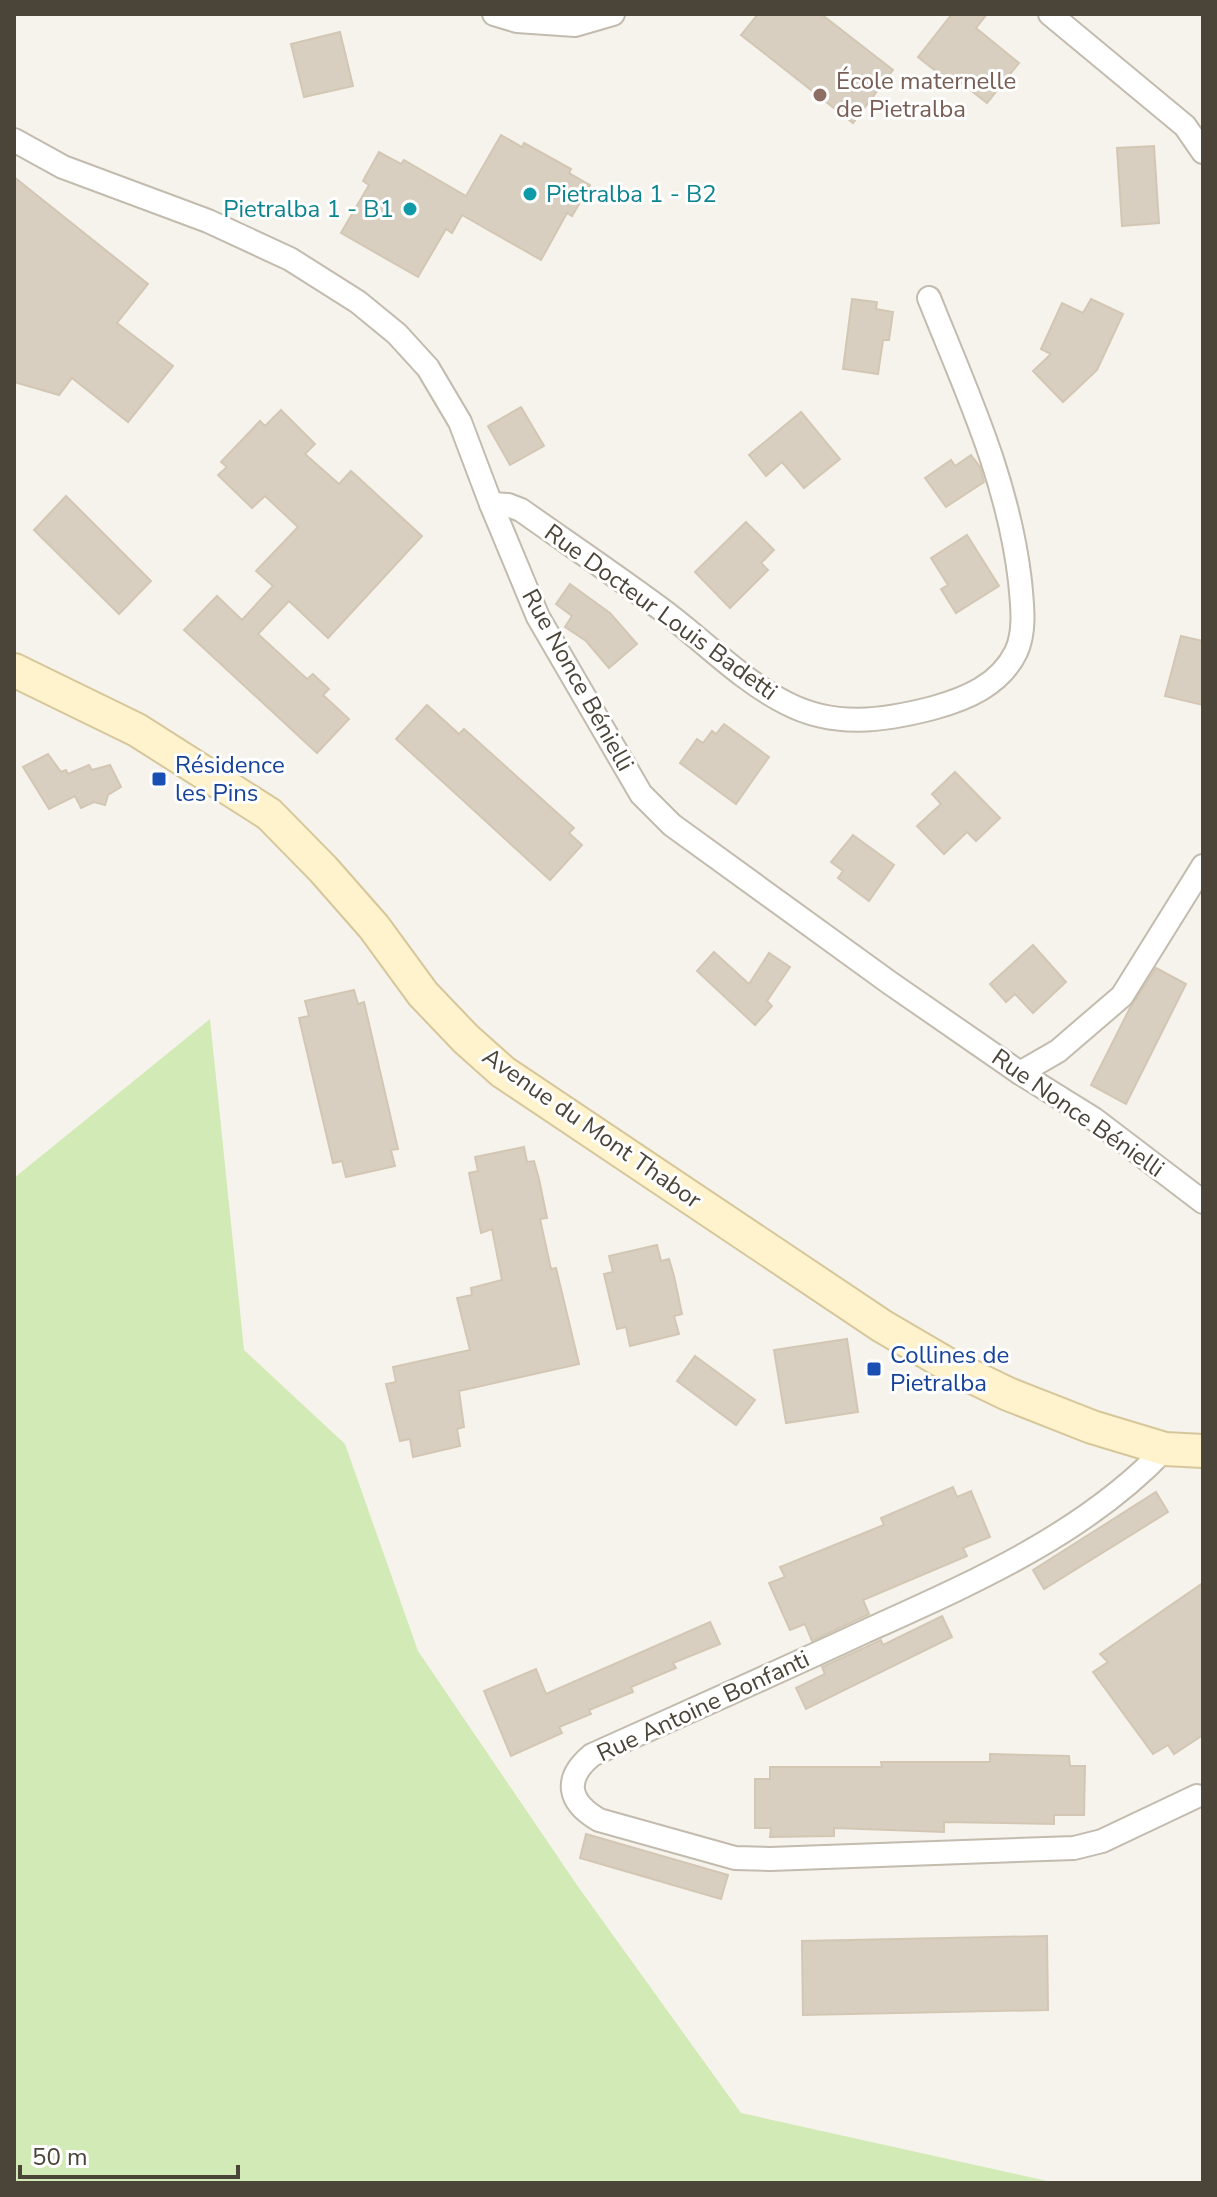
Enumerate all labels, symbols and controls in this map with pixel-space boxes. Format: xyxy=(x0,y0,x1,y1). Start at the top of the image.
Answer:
place label: École maternelle de Pietralba xyxy=(836,65,1016,125)
marker: École maternelle de Pietralba xyxy=(811,86,829,104)
place label: Pietralba 1 - B2 xyxy=(546,178,717,210)
marker: Pietralba 1 - B2 xyxy=(521,185,539,203)
place label: Pietralba 1 - B1 xyxy=(223,193,394,225)
marker: Pietralba 1 - B1 xyxy=(401,200,419,218)
street label: Rue Docteur Louis Badetti xyxy=(538,517,784,707)
street label: Rue Nonce Bénielli xyxy=(515,583,641,777)
place label: Résidence les Pins xyxy=(175,749,285,809)
marker: Résidence les Pins xyxy=(150,770,168,788)
street label: Avenue du Mont Thabor xyxy=(476,1040,708,1216)
street label: Rue Nonce Bénielli xyxy=(985,1041,1171,1185)
place label: Collines de Pietralba xyxy=(890,1339,1009,1399)
marker: Collines de Pietralba xyxy=(865,1360,883,1378)
street label: Rue Antoine Bonfanti xyxy=(592,1643,814,1769)
scale bar xyxy=(20,2129,238,2179)
text: 50 m xyxy=(32,2141,88,2173)

